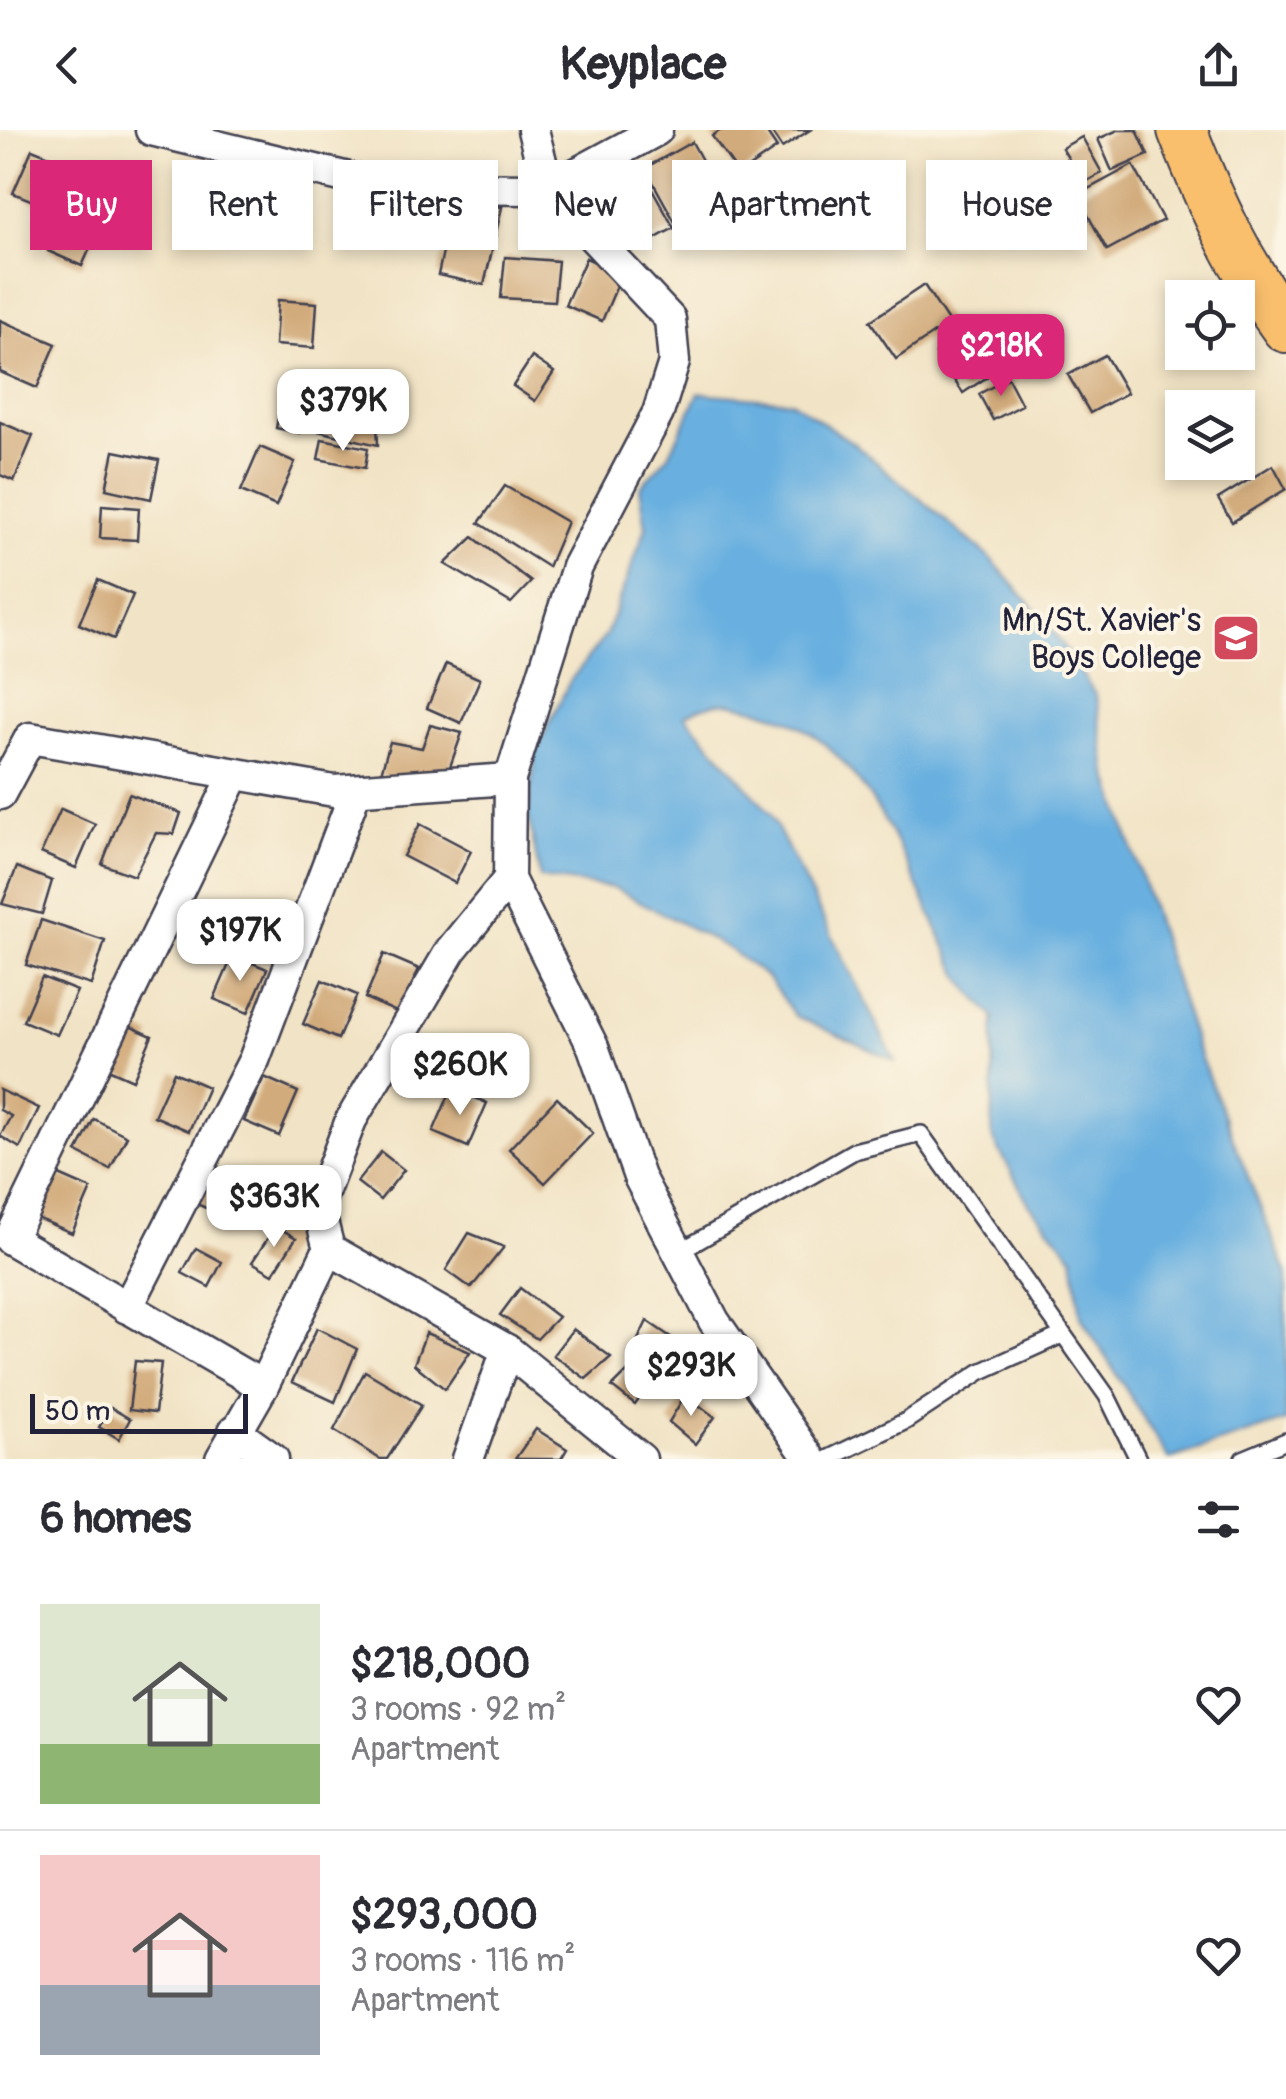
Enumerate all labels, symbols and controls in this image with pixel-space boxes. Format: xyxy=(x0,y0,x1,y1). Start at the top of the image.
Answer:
text: Keyplace xyxy=(560,37,726,93)
icon: back xyxy=(40,38,95,93)
icon: share xyxy=(1191,38,1246,93)
chip: Buy xyxy=(30,160,152,250)
chip: Rent xyxy=(172,160,313,250)
chip: Filters xyxy=(333,160,498,250)
chip: New xyxy=(518,160,652,250)
chip: Apartment xyxy=(672,160,906,250)
chip: House xyxy=(926,160,1087,250)
map controls xyxy=(1165,280,1255,480)
button: locate xyxy=(1165,280,1255,370)
pin: $218K xyxy=(931,314,1071,399)
text: $218K xyxy=(959,326,1043,366)
pin: $379K xyxy=(273,369,413,454)
text: $379K xyxy=(299,381,387,421)
button: layers xyxy=(1165,390,1255,480)
place label: Mn/St. Xavier's Boys College xyxy=(1002,601,1201,678)
school or university icon: Mn/St. Xavier's Boys College xyxy=(1210,612,1262,664)
pin: $197K xyxy=(170,899,310,984)
text: $197K xyxy=(199,911,281,951)
pin: $260K xyxy=(390,1033,530,1118)
text: $260K xyxy=(412,1045,508,1085)
pin: $363K xyxy=(204,1165,344,1250)
text: $363K xyxy=(229,1177,319,1217)
pin: $293K xyxy=(621,1334,761,1419)
text: $293K xyxy=(647,1346,735,1386)
scale bar xyxy=(30,1389,248,1434)
text: 50 m xyxy=(45,1394,110,1429)
icon: filters xyxy=(1191,1492,1246,1547)
text: 6 homes xyxy=(40,1493,191,1545)
text: $218,000 xyxy=(350,1638,531,1690)
icon: home xyxy=(120,1644,240,1764)
icon: heart xyxy=(1191,1677,1246,1732)
text: 3 rooms · 92 m² xyxy=(350,1690,566,1730)
text: Apartment xyxy=(350,1730,499,1770)
text: $293,000 xyxy=(350,1889,538,1941)
icon: home xyxy=(120,1895,240,2015)
icon: heart xyxy=(1191,1928,1246,1983)
text: 3 rooms · 116 m² xyxy=(350,1941,575,1981)
text: Apartment xyxy=(350,1981,499,2021)

